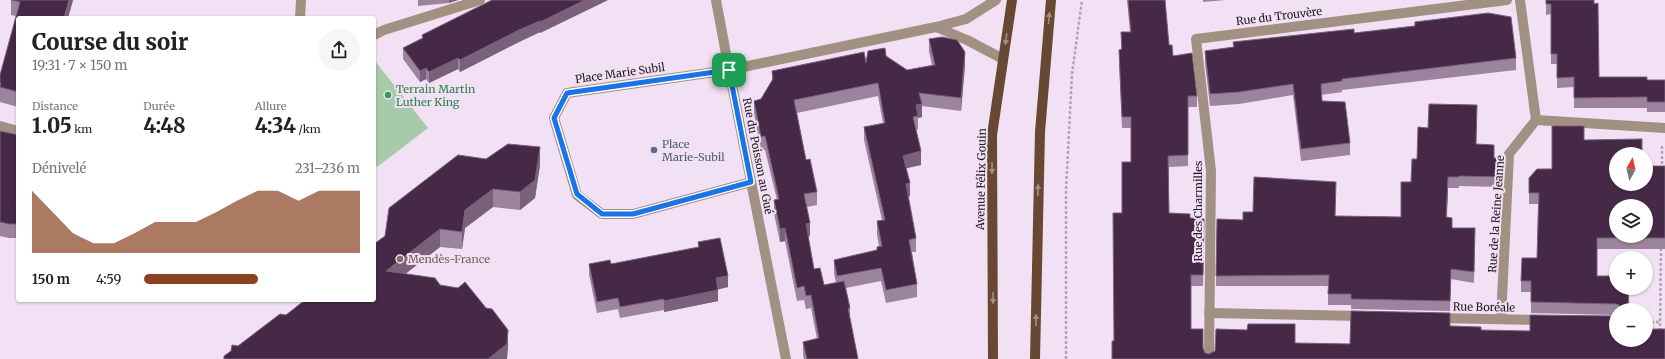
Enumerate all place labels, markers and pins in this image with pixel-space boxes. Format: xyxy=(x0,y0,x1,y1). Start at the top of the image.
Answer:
pin xyxy=(712,53,746,87)
place label: Terrain Martin Luther King xyxy=(396,82,476,109)
marker: Terrain Martin Luther King xyxy=(383,90,393,100)
place label: Place Marie-Subil xyxy=(662,137,725,164)
marker: Place Marie-Subil xyxy=(649,145,659,155)
place label: Mendès-France xyxy=(408,252,490,266)
marker: Mendès-France xyxy=(395,254,405,264)

